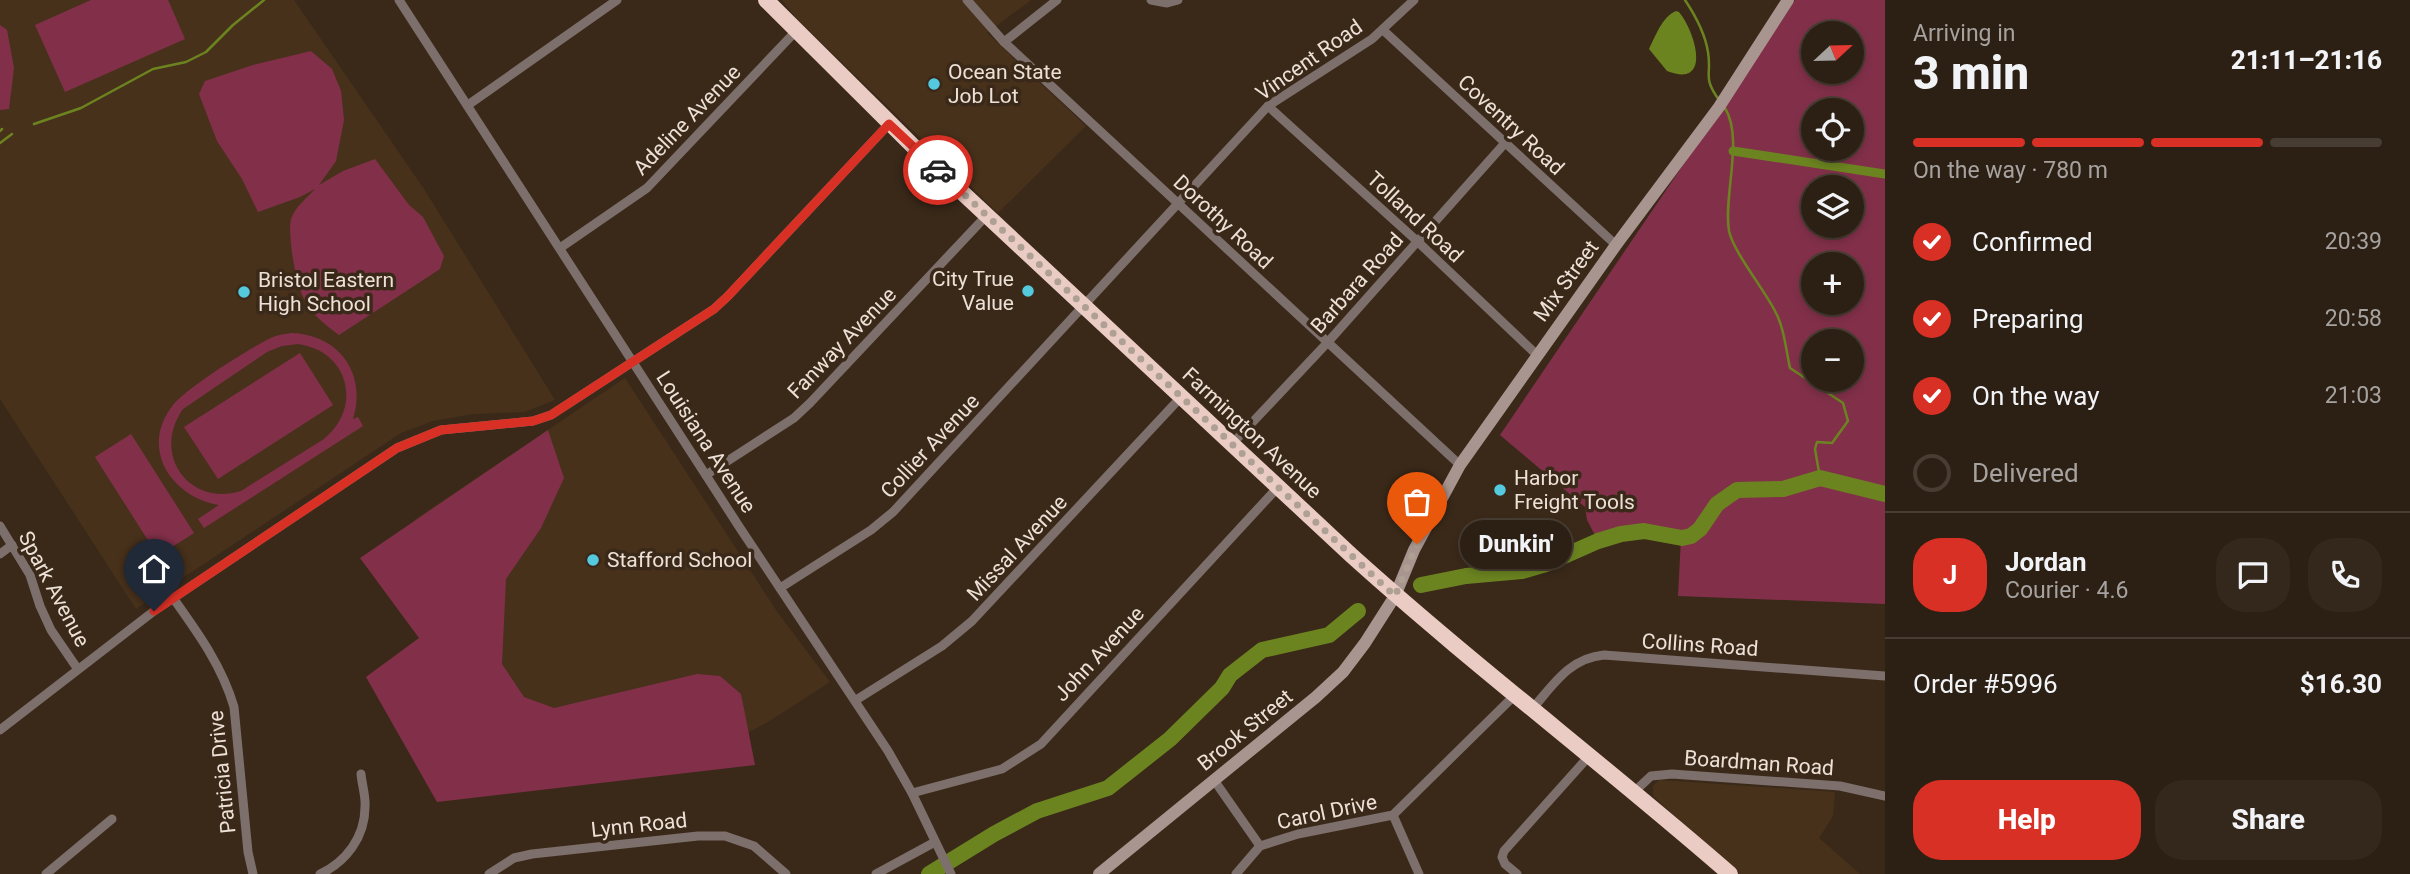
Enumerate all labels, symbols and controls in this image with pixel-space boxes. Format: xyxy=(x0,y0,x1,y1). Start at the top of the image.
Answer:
street label: Vincent Road xyxy=(1251,15,1367,105)
text: Arriving in xyxy=(1913,20,2016,47)
north arrow xyxy=(1801,21,1864,84)
map controls xyxy=(1801,21,1864,392)
text: 21:11–21:16 xyxy=(2231,45,2382,75)
text: 3 min xyxy=(1913,46,2029,100)
street label: Adeline Avenue xyxy=(629,60,745,180)
place label: Ocean State Job Lot xyxy=(948,60,1062,108)
street label: Coventry Road xyxy=(1453,70,1569,180)
marker: Ocean State Job Lot xyxy=(926,76,942,92)
button: locate xyxy=(1801,98,1864,161)
courier xyxy=(903,135,973,205)
icon: car xyxy=(919,151,957,189)
text: On the way · 780 m xyxy=(1913,157,2108,184)
street label: Tolland Road xyxy=(1362,167,1468,267)
street label: Dorothy Road xyxy=(1169,170,1277,274)
button: layers xyxy=(1801,175,1864,238)
icon: check xyxy=(1913,223,1951,261)
text: Confirmed xyxy=(1972,227,2093,257)
street label: Barbara Road xyxy=(1306,228,1408,338)
text: 20:39 xyxy=(2325,228,2382,255)
street label: Mix Street xyxy=(1529,236,1604,326)
button: + xyxy=(1801,252,1864,315)
place label: City True Value xyxy=(932,267,1014,315)
place label: Bristol Eastern High School xyxy=(258,268,394,316)
street label: Fanway Avenue xyxy=(783,282,901,404)
marker: City True Value xyxy=(1020,283,1036,299)
marker: Bristol Eastern High School xyxy=(236,284,252,300)
icon: check xyxy=(1913,300,1951,338)
text: Preparing xyxy=(1972,304,2084,334)
text: 20:58 xyxy=(2325,305,2382,332)
button: − xyxy=(1801,329,1864,392)
street label: Farmington Avenue xyxy=(1178,363,1326,503)
street label: Louisiana Avenue xyxy=(651,367,761,517)
icon: check xyxy=(1913,377,1951,415)
text: On the way xyxy=(1972,381,2100,411)
text: 21:03 xyxy=(2325,382,2382,409)
street label: Collier Avenue xyxy=(876,389,984,503)
text: Delivered xyxy=(1972,458,2079,488)
place label: Harbor Freight Tools xyxy=(1514,466,1635,514)
pin xyxy=(1387,472,1447,544)
marker: Harbor Freight Tools xyxy=(1492,482,1508,498)
icon: bag xyxy=(1398,483,1436,521)
street label: Missal Avenue xyxy=(962,490,1072,606)
callout: Dunkin' xyxy=(1459,520,1571,568)
street label: Spark Avenue xyxy=(14,527,94,651)
text: Dunkin' xyxy=(1478,531,1554,558)
button: chat xyxy=(2216,538,2290,612)
button: phone xyxy=(2308,538,2382,612)
pin xyxy=(124,539,184,611)
text: Jordan xyxy=(2005,547,2087,577)
place label: Stafford School xyxy=(607,548,752,572)
icon: home xyxy=(135,550,173,588)
marker: Stafford School xyxy=(585,552,601,568)
text: J xyxy=(1943,560,1957,590)
text: Courier · 4.6 xyxy=(2005,577,2128,604)
street label: John Avenue xyxy=(1049,602,1149,706)
street label: Collins Road xyxy=(1641,629,1759,661)
text: Order #5996 xyxy=(1913,669,2058,699)
text: $16.30 xyxy=(2300,669,2382,699)
street label: Brook Street xyxy=(1193,684,1297,776)
street label: Patricia Drive xyxy=(204,709,240,835)
street label: Boardman Road xyxy=(1683,746,1835,780)
button: Help xyxy=(1913,780,2141,860)
button: Share xyxy=(2155,780,2382,860)
street label: Carol Drive xyxy=(1275,790,1379,834)
street label: Lynn Road xyxy=(590,808,688,842)

